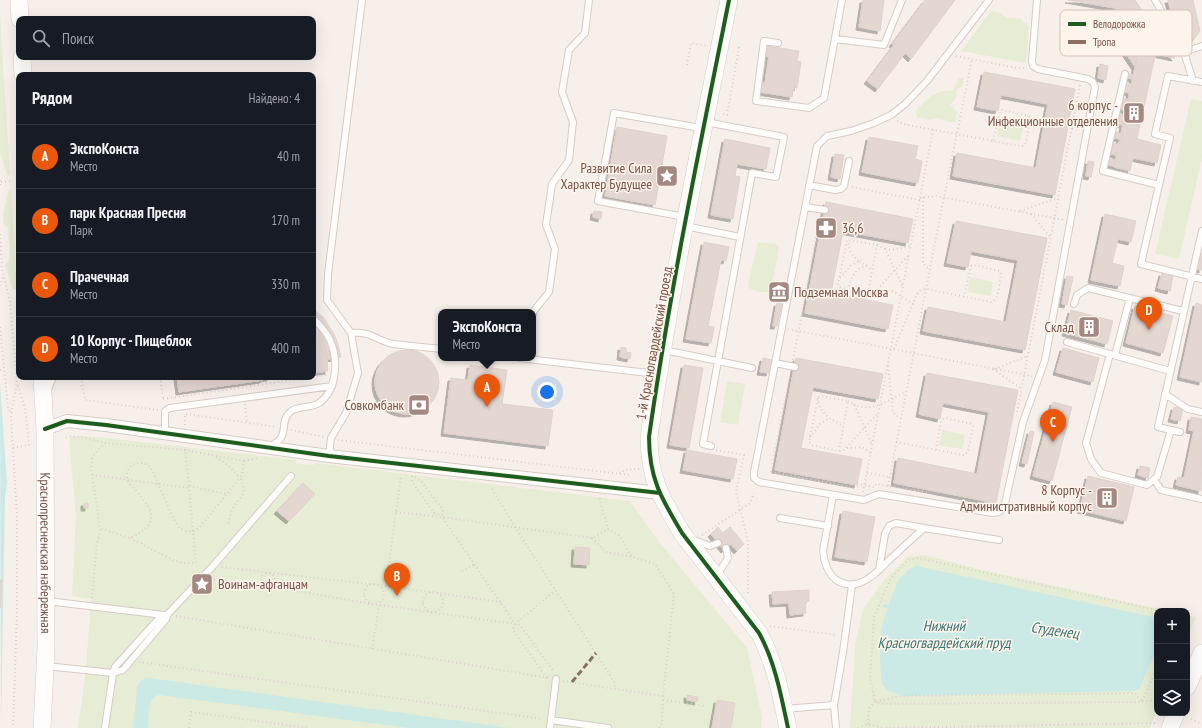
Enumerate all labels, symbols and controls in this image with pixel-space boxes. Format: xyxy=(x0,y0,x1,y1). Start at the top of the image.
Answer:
legend xyxy=(1060,10,1192,56)
search box xyxy=(16,16,316,60)
text: Велодорожка xyxy=(1093,17,1145,31)
icon: search xyxy=(30,27,52,49)
text: Поиск xyxy=(62,29,94,48)
text: Тропа xyxy=(1093,35,1116,49)
text: Рядом xyxy=(32,87,72,109)
text: Найдено: 4 xyxy=(249,90,300,107)
place label: 6 корпус - Инфекционные отделения xyxy=(988,96,1118,130)
building icon: 6 корпус - Инфекционные отделения xyxy=(1121,100,1147,126)
text: ЭкспоКонста xyxy=(70,139,139,158)
text: A xyxy=(42,148,48,165)
text: 40 m xyxy=(277,148,300,165)
text: Место xyxy=(70,158,98,175)
place label: Развитие Сила Характер Будущее xyxy=(560,159,652,193)
place icon: Развитие Сила Характер Будущее xyxy=(654,163,680,189)
text: парк Красная Пресня xyxy=(70,203,186,222)
text: B xyxy=(42,212,48,229)
text: 170 m xyxy=(271,212,300,229)
pharmacy icon: 36,6 xyxy=(813,215,839,241)
place label: 36,6 xyxy=(842,219,864,237)
text: Парк xyxy=(70,222,93,239)
street label: 1-й Красногвардейский проезд xyxy=(632,265,676,421)
text: Прачечная xyxy=(70,267,129,286)
text: C xyxy=(42,276,48,293)
text: 330 m xyxy=(271,276,300,293)
museum icon: Подземная Москва xyxy=(766,279,792,305)
place label: Подземная Москва xyxy=(794,283,888,301)
text: Место xyxy=(70,286,98,303)
pin: D xyxy=(1136,297,1162,330)
popup xyxy=(438,309,536,361)
building icon: Склад xyxy=(1076,314,1102,340)
text: ЭкспоКонста xyxy=(452,317,522,336)
place label: Склад xyxy=(1044,318,1074,336)
text: 10 Корпус - Пищеблок xyxy=(70,331,192,350)
text: Место xyxy=(452,336,480,353)
text: D xyxy=(42,340,48,357)
text: 400 m xyxy=(271,340,300,357)
text: Место xyxy=(70,350,98,367)
pin: A xyxy=(474,374,500,407)
your location xyxy=(537,382,557,402)
bank icon: Совкомбанк xyxy=(406,392,432,418)
place label: Совкомбанк xyxy=(344,396,405,414)
pin: C xyxy=(1040,409,1066,442)
street label: Краснопресненская набережная xyxy=(36,472,55,633)
place label: 8 Корпус - Административный корпус xyxy=(960,481,1092,515)
building icon: 8 Корпус - Административный корпус xyxy=(1094,485,1120,511)
pin: B xyxy=(384,563,410,596)
place icon: Воинам-афганцам xyxy=(189,571,215,597)
place label: Воинам-афганцам xyxy=(218,575,308,593)
map controls xyxy=(1154,608,1190,716)
button: + xyxy=(1154,608,1190,644)
water label: Нижний Красногвардейский пруд xyxy=(878,616,1012,652)
water label: Студенец xyxy=(1030,617,1082,643)
button: − xyxy=(1154,644,1190,680)
button: layers xyxy=(1154,680,1190,716)

